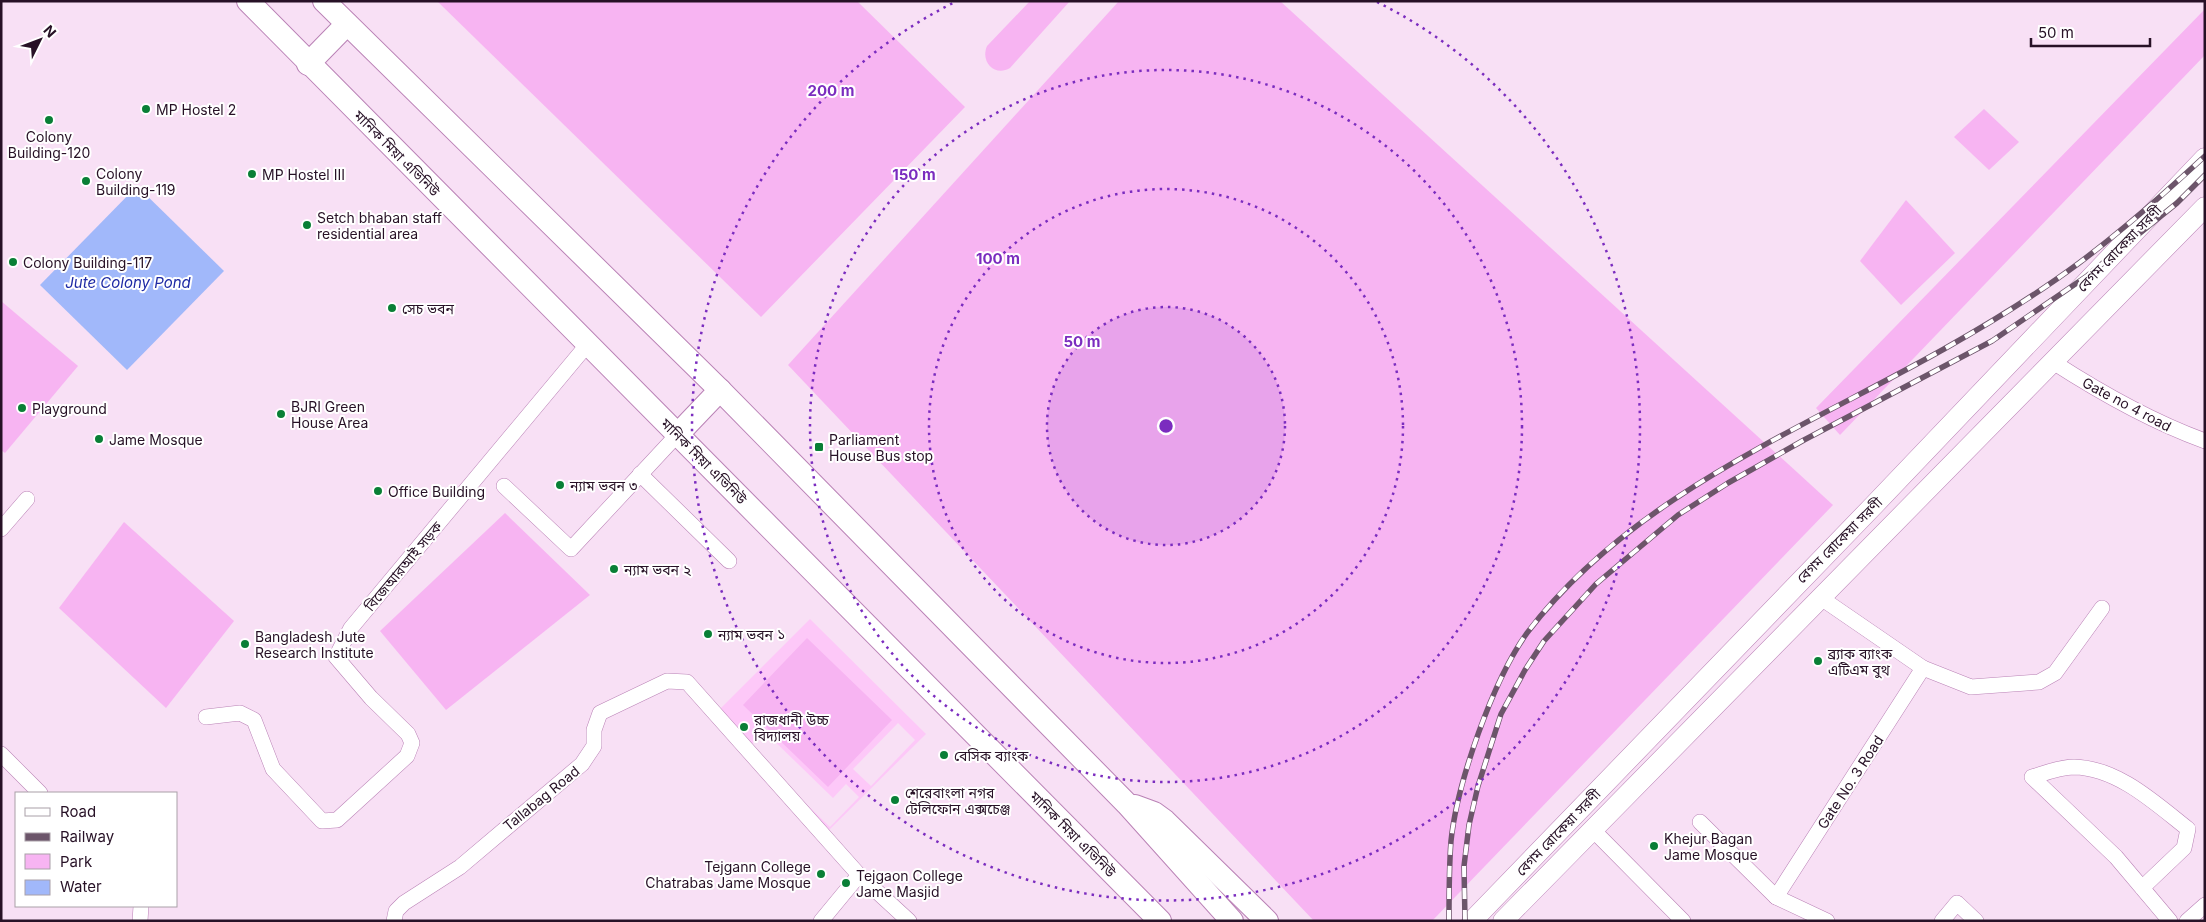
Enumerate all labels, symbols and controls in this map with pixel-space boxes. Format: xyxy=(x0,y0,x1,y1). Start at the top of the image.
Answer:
north arrow xyxy=(15,15,65,65)
scale bar xyxy=(2031,15,2150,47)
text: N xyxy=(40,21,60,41)
text: 50 m xyxy=(2038,23,2074,42)
text: 200 m xyxy=(808,81,854,100)
place label: MP Hostel 2 xyxy=(156,101,236,118)
marker: MP Hostel 2 xyxy=(140,103,152,115)
street label: মানিক মিয়া এভিনিউ xyxy=(350,106,444,200)
marker: Colony Building-120 xyxy=(43,114,55,126)
place label: Colony Building-120 xyxy=(8,128,90,161)
place label: Colony Building-119 xyxy=(96,165,176,198)
text: 150 m xyxy=(892,165,936,184)
place label: MP Hostel III xyxy=(262,166,345,183)
marker: MP Hostel III xyxy=(246,168,258,180)
marker: Colony Building-119 xyxy=(80,175,92,187)
street label: বেগম রোকেয়া সরণী xyxy=(2073,201,2165,295)
place label: Setch bhaban staff residential area xyxy=(317,209,442,242)
marker: Setch bhaban staff residential area xyxy=(301,219,313,231)
text: 100 m xyxy=(976,249,1020,268)
place label: Colony Building-117 xyxy=(23,254,152,271)
marker: Colony Building-117 xyxy=(7,256,19,268)
water label: Jute Colony Pond xyxy=(65,273,192,292)
place label: সেচ ভবন xyxy=(402,300,454,317)
marker: সেচ ভবন xyxy=(386,302,398,314)
text: 50 m xyxy=(1064,332,1100,351)
street label: Gate no 4 road xyxy=(2080,373,2174,435)
place label: BJRI Green House Area xyxy=(291,398,368,431)
place label: Playground xyxy=(32,400,107,417)
marker: Playground xyxy=(16,402,28,414)
marker: BJRI Green House Area xyxy=(275,408,287,420)
street label: মানিক মিয়া এভিনিউ xyxy=(657,414,751,508)
centre of rings xyxy=(1157,417,1175,435)
place label: Jame Mosque xyxy=(109,431,203,448)
place label: Parliament House Bus stop xyxy=(829,431,933,464)
marker: Jame Mosque xyxy=(93,433,105,445)
marker: Parliament House Bus stop xyxy=(813,441,825,453)
place label: ন্যাম ভবন ৩ xyxy=(569,477,637,494)
marker: ন্যাম ভবন ৩ xyxy=(554,479,566,491)
place label: Office Building xyxy=(388,483,485,500)
marker: Office Building xyxy=(372,485,384,497)
street label: বেগম রোকেয়া সরণী xyxy=(1793,493,1886,586)
street label: বিজেআরআই সড়ক xyxy=(360,517,446,615)
place label: ন্যাম ভবন ২ xyxy=(623,561,692,578)
marker: ন্যাম ভবন ২ xyxy=(608,563,620,575)
place label: ন্যাম ভবন ১ xyxy=(717,626,785,643)
place label: Bangladesh Jute Research Institute xyxy=(255,628,374,661)
marker: ন্যাম ভবন ১ xyxy=(702,628,714,640)
marker: Bangladesh Jute Research Institute xyxy=(239,638,251,650)
place label: ব্র্যাক ব্যাংক এটিএম বুথ xyxy=(1827,645,1893,679)
marker: ব্র্যাক ব্যাংক এটিএম বুথ xyxy=(1812,655,1824,667)
place label: রাজধানী উচ্চ বিদ্যালয় xyxy=(753,711,829,744)
marker: রাজধানী উচ্চ বিদ্যালয় xyxy=(738,721,750,733)
street label: Gate No. 3 Road xyxy=(1813,732,1887,832)
place label: বেসিক ব্যাংক xyxy=(954,747,1029,764)
marker: বেসিক ব্যাংক xyxy=(938,749,950,761)
street label: Tallabag Road xyxy=(499,762,583,834)
place label: শেরেবাংলা নগর টেলিফোন এক্সচেঞ্জ xyxy=(905,784,1010,817)
street label: বেগম রোকেয়া সরণী xyxy=(1512,785,1604,879)
street label: মানিক মিয়া এভিনিউ xyxy=(1026,787,1120,881)
legend xyxy=(15,792,178,907)
marker: শেরেবাংলা নগর টেলিফোন এক্সচেঞ্জ xyxy=(889,794,901,806)
text: Road xyxy=(60,802,96,821)
text: Railway xyxy=(60,827,115,846)
place label: Khejur Bagan Jame Mosque xyxy=(1664,830,1758,863)
marker: Khejur Bagan Jame Mosque xyxy=(1648,840,1660,852)
text: Park xyxy=(60,852,93,871)
place label: Tejgann College Chatrabas Jame Mosque xyxy=(645,858,811,891)
place label: Tejgaon College Jame Masjid xyxy=(856,867,963,900)
marker: Tejgann College Chatrabas Jame Mosque xyxy=(815,868,827,880)
text: Water xyxy=(60,877,102,896)
marker: Tejgaon College Jame Masjid xyxy=(840,877,852,889)

